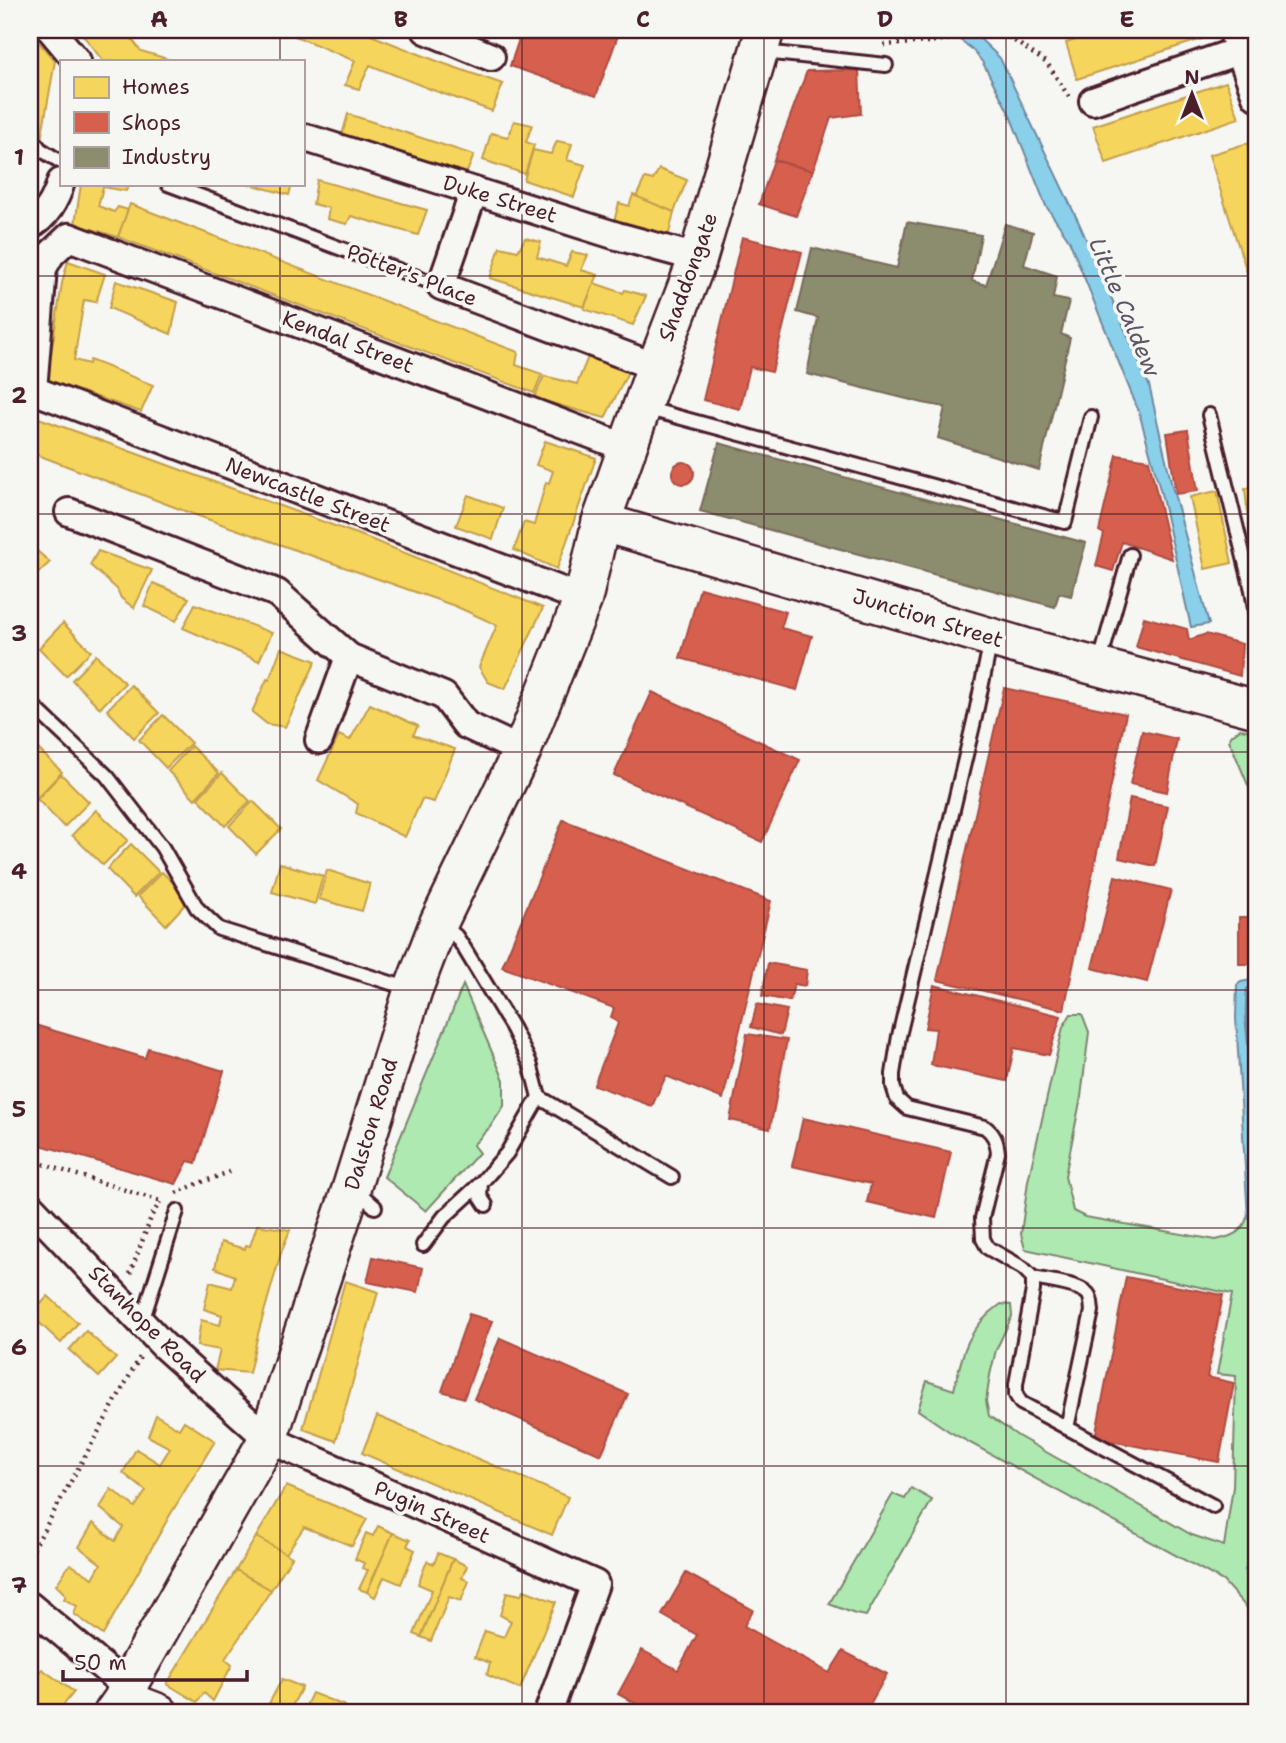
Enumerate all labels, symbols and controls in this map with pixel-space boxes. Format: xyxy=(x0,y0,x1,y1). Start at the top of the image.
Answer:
text: A xyxy=(150,4,168,34)
text: B xyxy=(394,4,408,34)
text: C xyxy=(636,4,650,34)
text: D xyxy=(877,4,893,34)
text: E xyxy=(1119,4,1135,34)
legend xyxy=(60,60,304,186)
north arrow xyxy=(1156,60,1226,130)
text: N xyxy=(1184,65,1200,90)
text: Homes xyxy=(122,73,190,101)
text: Shops xyxy=(122,109,181,137)
text: 1 xyxy=(14,142,24,172)
text: Industry xyxy=(122,143,211,171)
street label: Duke Street xyxy=(439,168,561,230)
street label: Shaddongate xyxy=(652,209,724,345)
water label: Little Caldew xyxy=(1082,233,1168,382)
street label: Potter's Place xyxy=(343,237,481,313)
street label: Kendal Street xyxy=(278,304,418,380)
text: 2 xyxy=(11,380,27,410)
street label: Newcastle Street xyxy=(222,451,394,539)
street label: Junction Street xyxy=(849,582,1007,654)
text: 3 xyxy=(11,618,27,648)
text: 4 xyxy=(11,856,27,886)
street label: Dalston Road xyxy=(338,1055,404,1193)
text: 5 xyxy=(12,1094,26,1124)
street label: Stanhope Road xyxy=(82,1259,212,1389)
text: 6 xyxy=(11,1332,27,1362)
street label: Pugin Street xyxy=(370,1474,494,1550)
text: 7 xyxy=(11,1570,27,1600)
scale bar xyxy=(63,1638,247,1682)
text: 50 m xyxy=(74,1649,127,1677)

